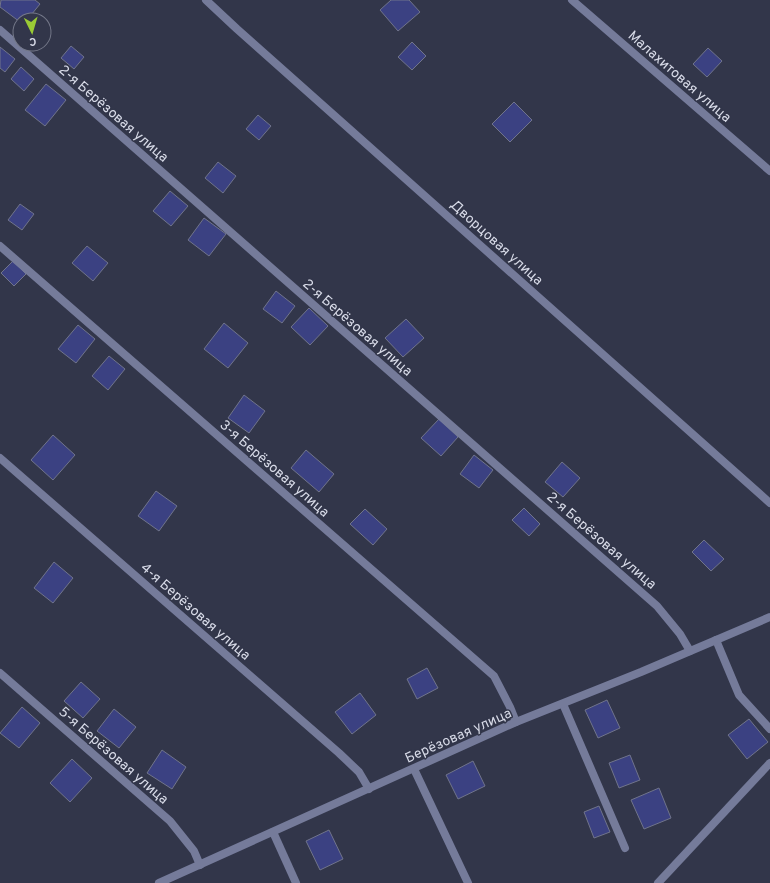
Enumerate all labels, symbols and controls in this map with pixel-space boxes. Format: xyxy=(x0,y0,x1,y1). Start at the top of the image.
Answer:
north arrow xyxy=(12,12,52,52)
street label: Малахитовая улица xyxy=(624,28,734,127)
text: С xyxy=(29,34,37,48)
street label: 2-я Берёзовая улица xyxy=(55,62,171,166)
street label: Дворцовая улица xyxy=(446,197,546,289)
street label: 2-я Берёзовая улица xyxy=(299,276,415,380)
street label: 3-я Берёзовая улица xyxy=(216,417,332,521)
street label: 2-я Берёзовая улица xyxy=(543,489,659,593)
street label: 4-я Берёзовая улица xyxy=(137,560,253,664)
street label: 5-я Берёзовая улица xyxy=(55,704,171,808)
street label: Берёзовая улица xyxy=(403,705,514,767)

